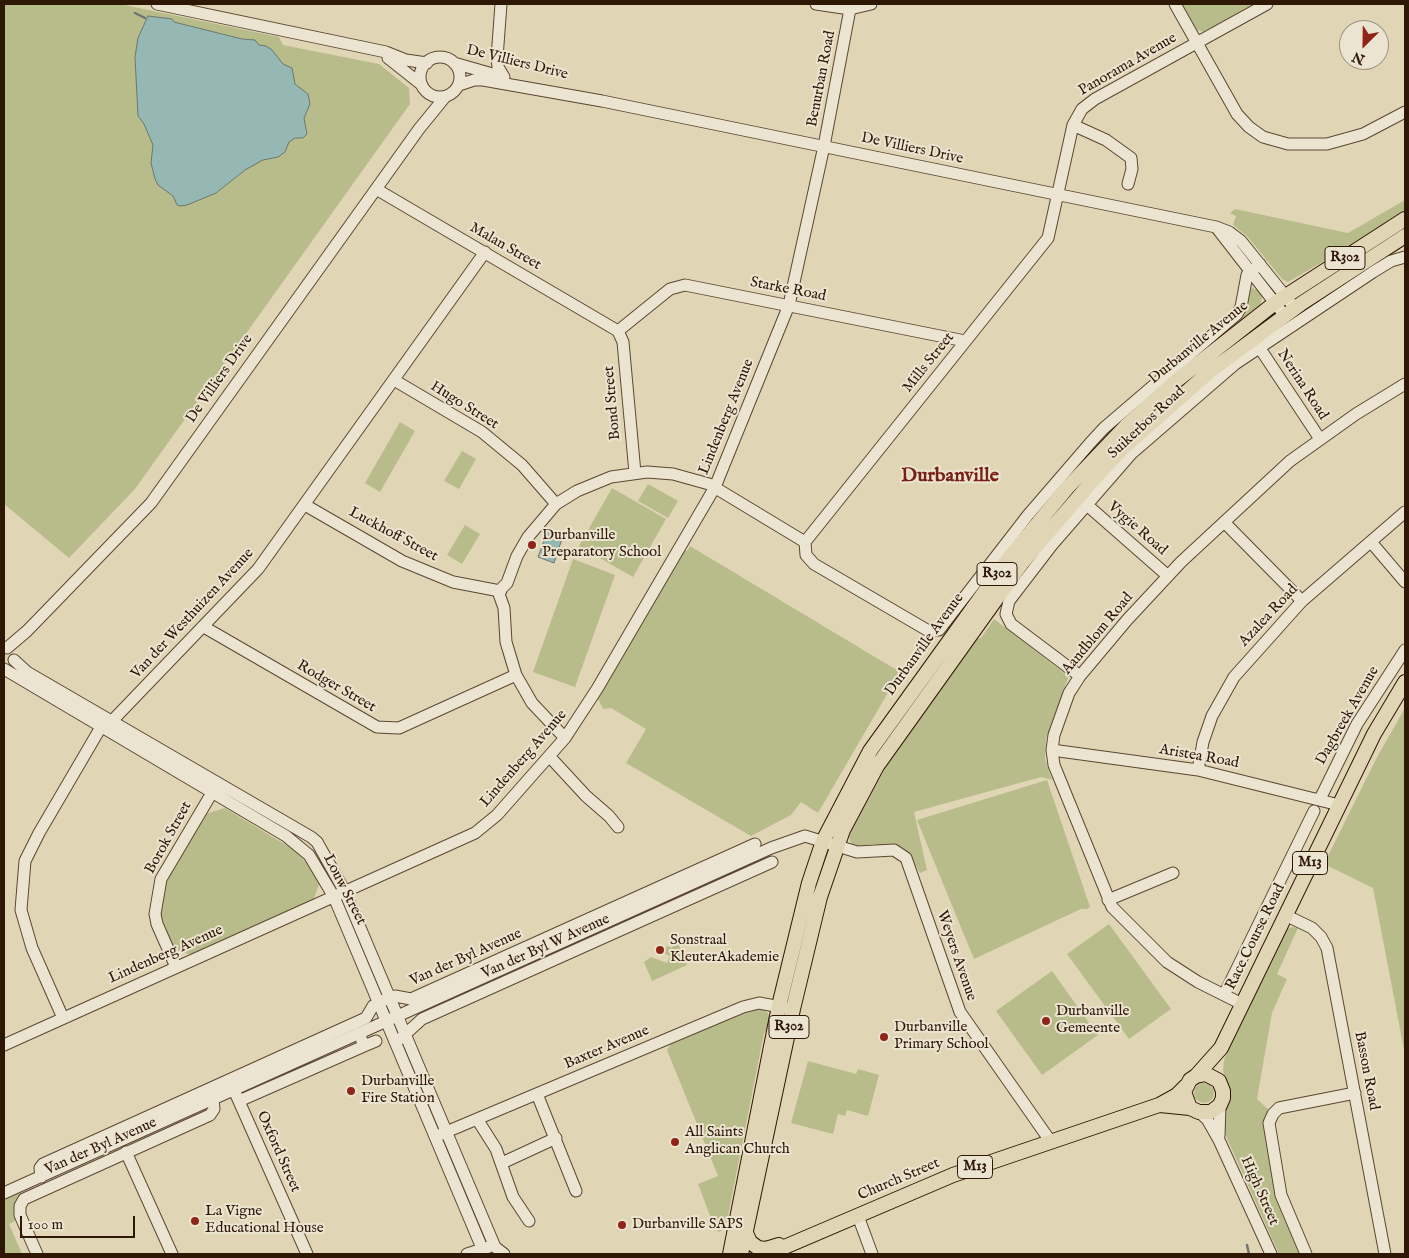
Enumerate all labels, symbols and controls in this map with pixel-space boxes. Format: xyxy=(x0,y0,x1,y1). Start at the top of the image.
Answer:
north arrow xyxy=(1339,20,1389,70)
street label: Benurban Road xyxy=(804,29,840,129)
street label: Panorama Avenue xyxy=(1076,30,1180,100)
street label: De Villiers Drive xyxy=(464,42,570,84)
text: N xyxy=(1349,47,1368,69)
street label: De Villiers Drive xyxy=(859,129,965,169)
street label: Malan Street xyxy=(466,219,544,275)
road number: R302 xyxy=(1325,247,1365,270)
street label: Starke Road xyxy=(749,274,827,306)
street label: Durbanville Avenue xyxy=(1146,297,1252,389)
street label: Mills Street xyxy=(899,329,959,397)
street label: De Villiers Drive xyxy=(183,331,257,427)
street label: Nerina Road xyxy=(1272,346,1332,424)
street label: Lindenberg Avenue xyxy=(696,357,758,477)
street label: Bond Street xyxy=(601,365,625,441)
street label: Hugo Street xyxy=(427,378,501,434)
street label: Suikerbos Road xyxy=(1105,383,1189,463)
district label: Durbanville xyxy=(901,465,999,489)
street label: Vygie Road xyxy=(1104,498,1170,560)
street label: Luckhoff Street xyxy=(345,504,441,566)
place label: Durbanville Preparatory School xyxy=(542,527,661,562)
marker: Durbanville Preparatory School xyxy=(526,539,538,551)
street label: Van der Westhuizen Avenue xyxy=(128,545,258,683)
road number: R302 xyxy=(977,562,1017,586)
street label: Azalea Road xyxy=(1236,581,1302,651)
street label: Aandblom Road xyxy=(1059,589,1137,679)
street label: Durbanville Avenue xyxy=(882,590,968,700)
street label: Rodger Street xyxy=(293,657,379,717)
street label: Dagbreek Avenue xyxy=(1312,663,1384,769)
street label: Lindenberg Avenue xyxy=(477,707,571,811)
street label: Aristea Road xyxy=(1158,741,1240,773)
street label: Borok Street xyxy=(142,799,196,877)
road number: M13 xyxy=(1292,851,1328,874)
street label: Louw Street xyxy=(319,852,369,928)
street label: Race Course Road xyxy=(1223,881,1289,993)
street label: Weyers Avenue xyxy=(932,908,980,1004)
street label: Van der Byl W Avenue xyxy=(479,911,613,983)
street label: Lindenberg Avenue xyxy=(106,922,226,988)
street label: Van der Byl Avenue xyxy=(407,925,525,991)
place label: Sonstraal KleuterAkademie xyxy=(670,932,779,967)
marker: Sonstraal KleuterAkademie xyxy=(654,944,666,956)
place label: Durbanville Gemeente xyxy=(1056,1003,1129,1038)
marker: Durbanville Gemeente xyxy=(1040,1015,1052,1027)
road number: R302 xyxy=(769,1016,809,1038)
place label: Durbanville Primary School xyxy=(894,1019,989,1054)
street label: Baxter Avenue xyxy=(562,1022,652,1074)
street label: Basson Road xyxy=(1350,1030,1382,1112)
marker: Durbanville Primary School xyxy=(878,1031,890,1043)
place label: Durbanville Fire Station xyxy=(361,1073,435,1108)
marker: Durbanville Fire Station xyxy=(345,1085,357,1097)
street label: Oxford Street xyxy=(252,1109,304,1195)
street label: Van der Byl Avenue xyxy=(42,1114,160,1180)
place label: All Saints Anglican Church xyxy=(685,1124,790,1159)
marker: All Saints Anglican Church xyxy=(669,1136,681,1148)
street label: High Street xyxy=(1236,1154,1282,1228)
street label: Church Street xyxy=(856,1155,942,1205)
road number: M13 xyxy=(958,1156,992,1178)
place label: La Vigne Educational House xyxy=(205,1203,324,1238)
scale bar xyxy=(22,1206,138,1238)
text: 100 m xyxy=(28,1215,63,1234)
marker: La Vigne Educational House xyxy=(189,1215,201,1227)
place label: Durbanville SAPS xyxy=(632,1216,743,1234)
marker: Durbanville SAPS xyxy=(616,1219,628,1231)

